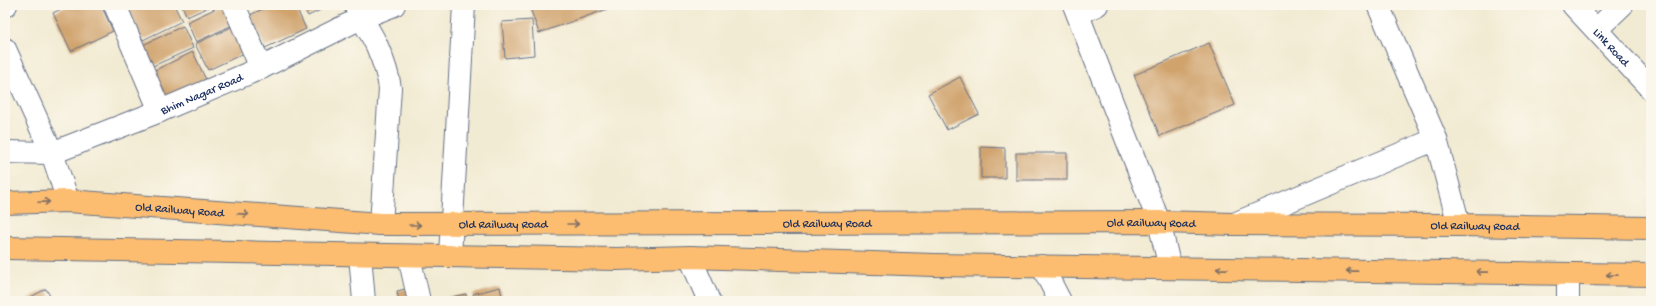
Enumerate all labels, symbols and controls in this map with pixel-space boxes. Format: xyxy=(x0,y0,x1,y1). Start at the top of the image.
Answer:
street label: Link Road xyxy=(1589,26,1632,71)
street label: Bhim Nagar Road xyxy=(158,71,246,119)
one-way arrow xyxy=(37,198,50,205)
street label: Old Railway Road xyxy=(135,201,225,222)
one-way arrow xyxy=(236,211,249,218)
street label: Old Railway Road xyxy=(1107,217,1197,232)
street label: Old Railway Road xyxy=(783,218,873,232)
street label: Old Railway Road xyxy=(459,219,549,233)
one-way arrow xyxy=(566,220,579,228)
street label: Old Railway Road xyxy=(1431,220,1521,235)
one-way arrow xyxy=(408,221,421,229)
one-way arrow xyxy=(1216,265,1229,273)
one-way arrow xyxy=(1346,267,1359,274)
one-way arrow xyxy=(1476,269,1489,276)
one-way arrow xyxy=(1606,271,1619,278)

